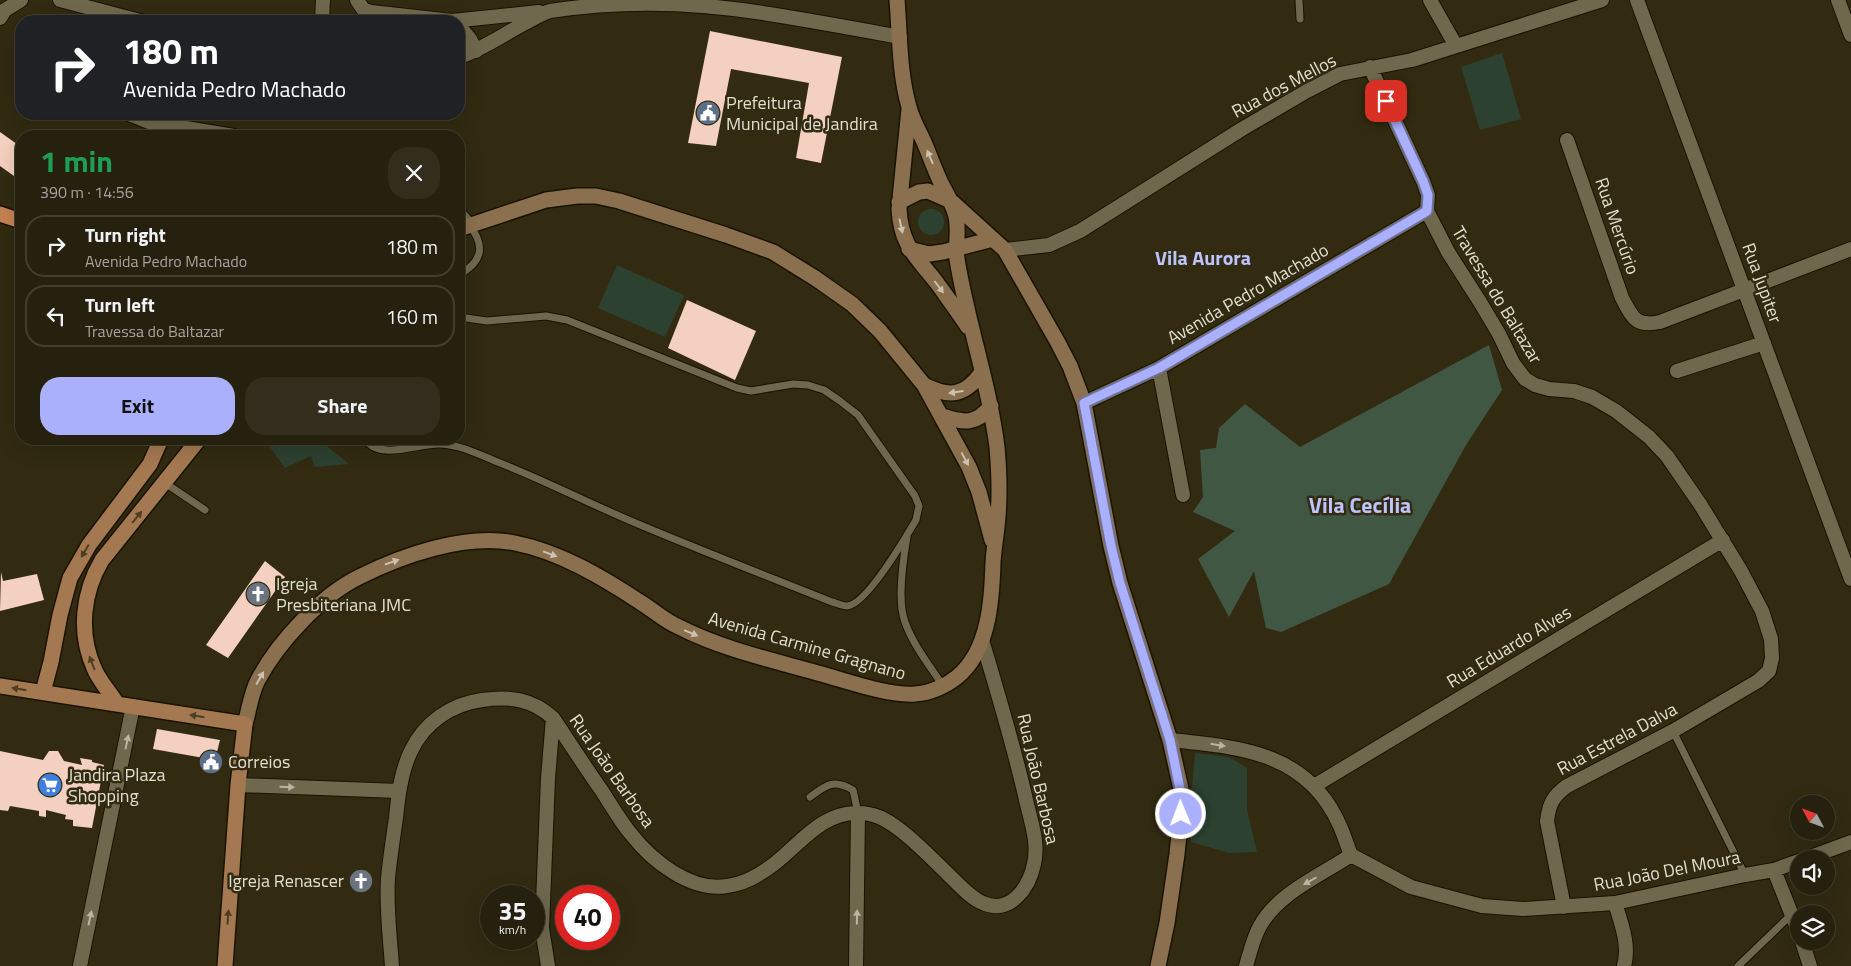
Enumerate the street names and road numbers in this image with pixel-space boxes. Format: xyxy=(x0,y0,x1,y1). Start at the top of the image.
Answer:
street label: Rua dos Mellos xyxy=(1227,47,1341,125)
street label: Rua Mercúrio xyxy=(1588,174,1647,278)
street label: Travessa do Baltazar xyxy=(1446,221,1549,369)
street label: Avenida Pedro Machado xyxy=(1162,236,1334,351)
street label: Rua Jupiter xyxy=(1736,239,1789,327)
street label: Rua Eduardo Alves xyxy=(1441,599,1576,695)
street label: Avenida Carmine Gragnano xyxy=(705,604,909,687)
street label: Rua Estrela Dalva xyxy=(1552,695,1682,782)
street label: Rua João Barbosa xyxy=(563,708,662,833)
street label: Rua João Barbosa xyxy=(1010,711,1067,847)
street label: Rua João Del Moura xyxy=(1591,843,1743,898)

